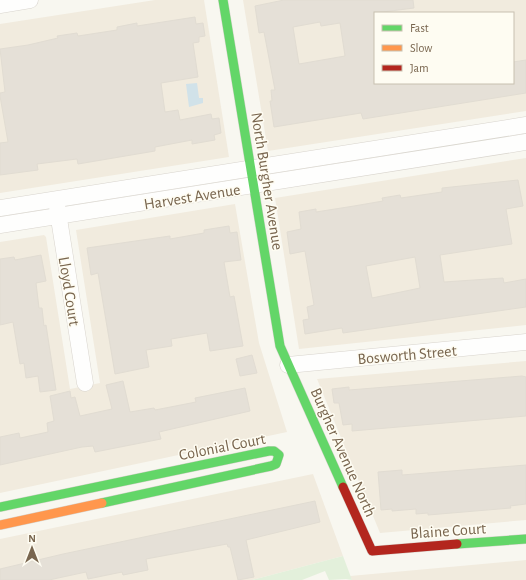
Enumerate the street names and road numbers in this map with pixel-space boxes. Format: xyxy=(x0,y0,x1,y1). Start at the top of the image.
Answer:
street label: North Burgher Avenue xyxy=(248,111,286,251)
street label: Harvest Avenue xyxy=(143,181,242,213)
street label: Lloyd Court xyxy=(55,255,82,327)
street label: Bosworth Street xyxy=(357,343,457,367)
street label: Burgher Avenue North xyxy=(307,386,379,519)
street label: Colonial Court xyxy=(178,431,267,463)
street label: Blaine Court xyxy=(409,520,487,542)

